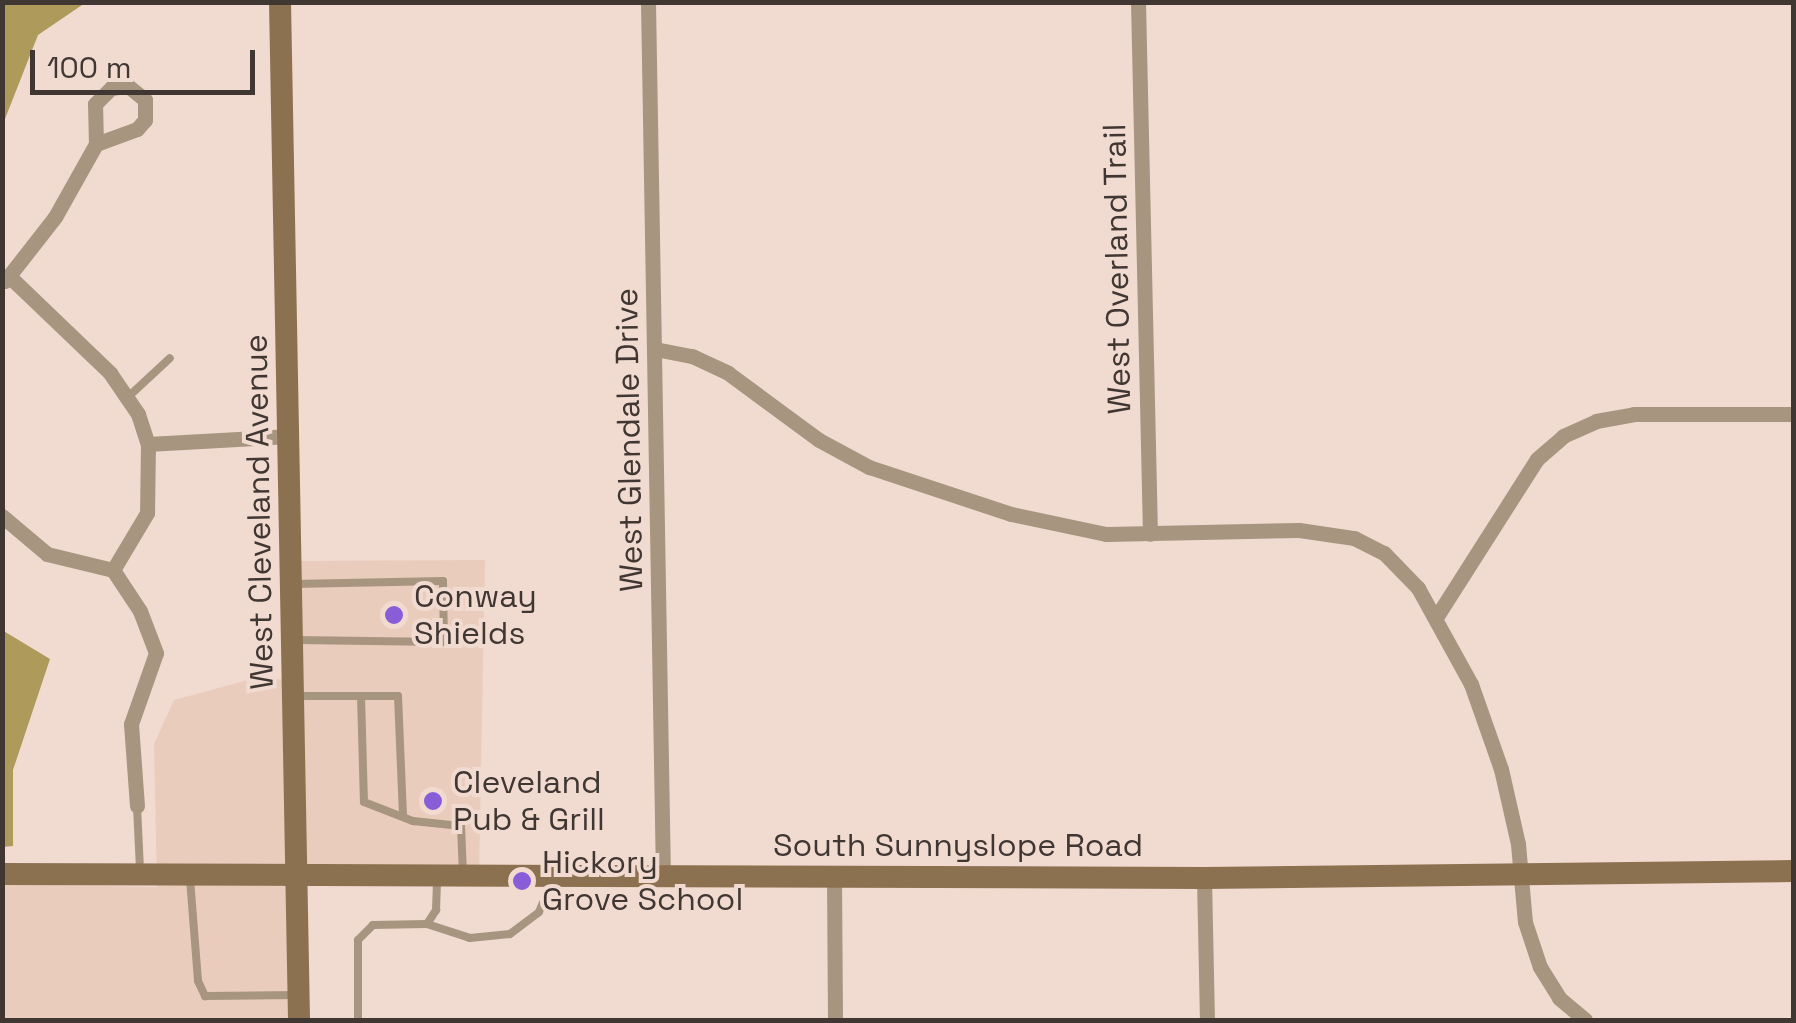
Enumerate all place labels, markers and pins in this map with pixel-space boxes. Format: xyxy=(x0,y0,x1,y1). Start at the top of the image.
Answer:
place label: Conway Shields xyxy=(414,578,537,653)
marker: Conway Shields xyxy=(383,604,405,626)
place label: Cleveland Pub & Grill xyxy=(453,764,605,839)
marker: Cleveland Pub & Grill xyxy=(422,790,444,812)
place label: Hickory Grove School xyxy=(542,844,743,919)
marker: Hickory Grove School xyxy=(511,870,533,892)

